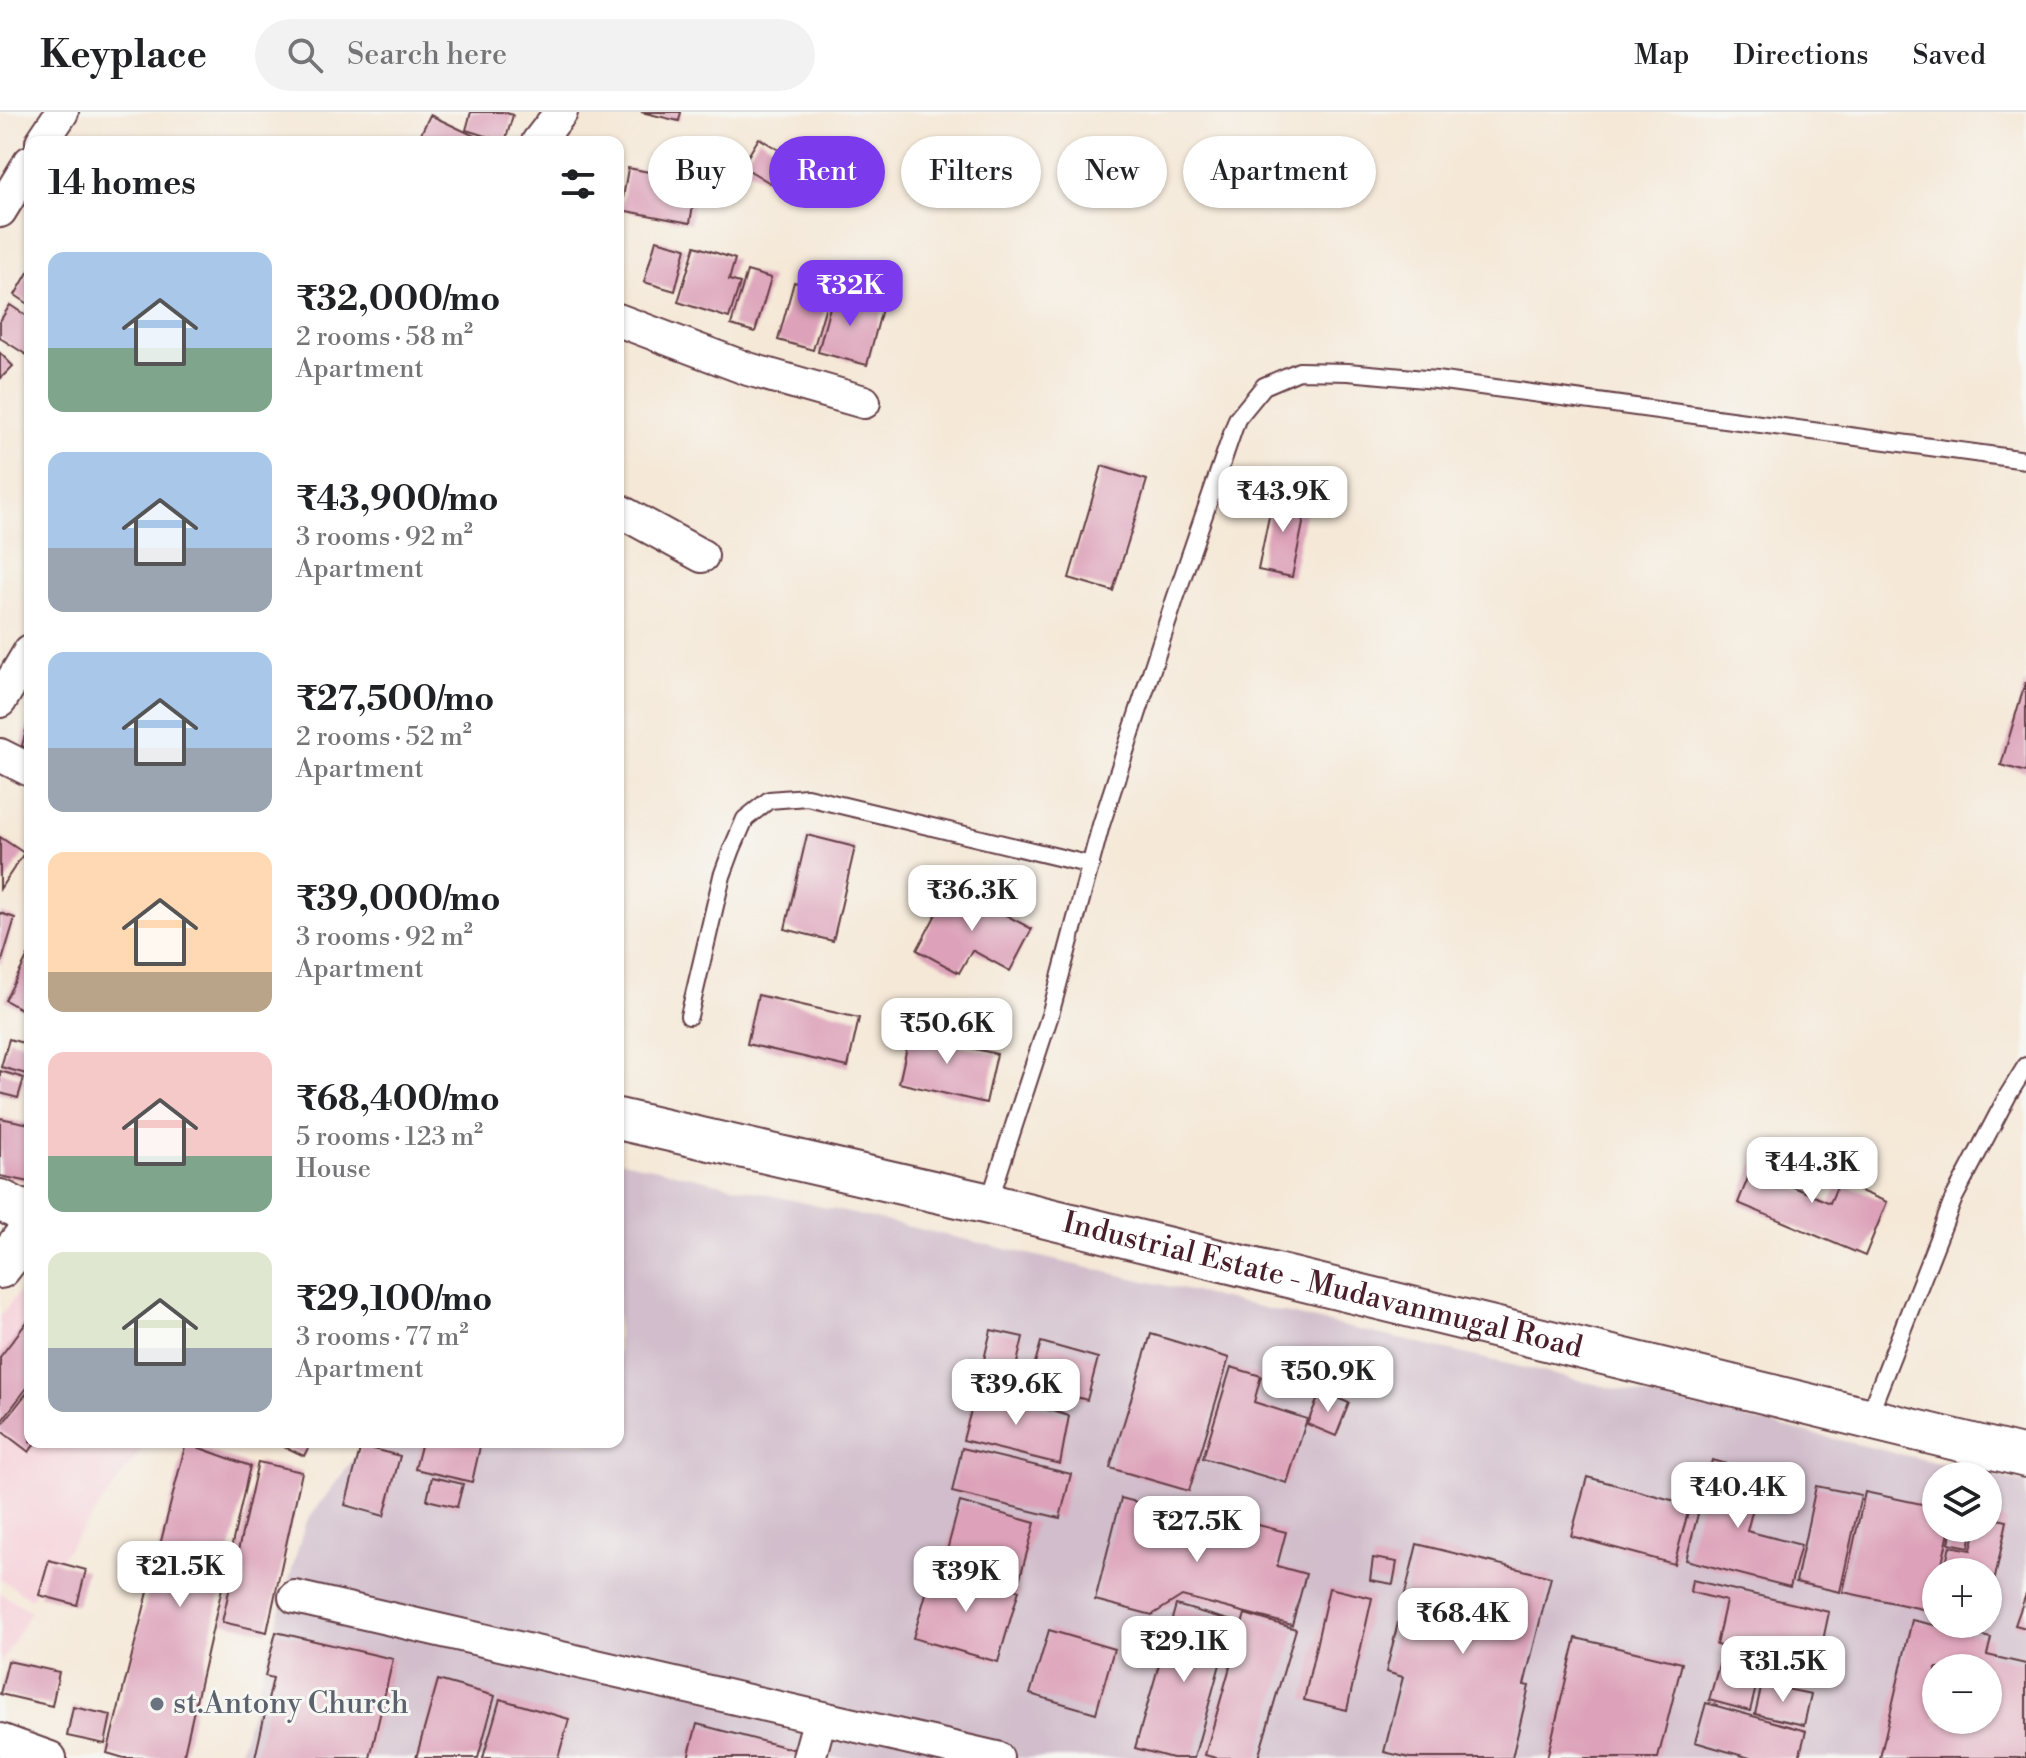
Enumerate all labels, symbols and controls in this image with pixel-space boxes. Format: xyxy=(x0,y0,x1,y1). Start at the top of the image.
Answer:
search box xyxy=(255,19,815,91)
text: Keyplace xyxy=(40,32,207,79)
icon: search xyxy=(283,33,327,77)
text: Search here xyxy=(347,36,507,74)
text: Map xyxy=(1634,38,1689,73)
text: Directions xyxy=(1733,38,1868,73)
text: Saved xyxy=(1912,38,1986,73)
chip: Buy xyxy=(648,136,753,208)
chip: Rent xyxy=(769,136,885,208)
chip: Filters xyxy=(901,136,1041,208)
chip: New xyxy=(1057,136,1167,208)
chip: Apartment xyxy=(1183,136,1376,208)
icon: filters xyxy=(556,162,600,206)
text: 14 homes xyxy=(48,163,196,205)
pin: ₹32K xyxy=(803,260,897,328)
text: ₹32K xyxy=(816,270,884,302)
text: ₹32,000/mo xyxy=(296,279,500,321)
icon: home xyxy=(112,284,208,380)
text: 2 rooms · 58 m² xyxy=(296,321,473,353)
text: Apartment xyxy=(296,353,424,385)
pin: ₹43.9K xyxy=(1218,466,1348,534)
text: ₹43.9K xyxy=(1236,476,1330,508)
text: ₹43,900/mo xyxy=(296,479,499,521)
icon: home xyxy=(112,484,208,580)
text: 3 rooms · 92 m² xyxy=(296,521,473,553)
text: Apartment xyxy=(296,553,424,585)
text: ₹27,500/mo xyxy=(296,679,494,721)
icon: home xyxy=(112,684,208,780)
text: 2 rooms · 52 m² xyxy=(296,721,472,753)
text: Apartment xyxy=(296,753,424,785)
pin: ₹36.3K xyxy=(907,865,1037,933)
text: ₹36.3K xyxy=(926,875,1018,907)
text: ₹39,000/mo xyxy=(296,879,500,921)
icon: home xyxy=(112,884,208,980)
text: 3 rooms · 92 m² xyxy=(296,921,473,953)
text: Apartment xyxy=(296,953,424,985)
pin: ₹50.6K xyxy=(882,998,1012,1066)
text: ₹50.6K xyxy=(899,1008,995,1040)
text: ₹68,400/mo xyxy=(296,1079,500,1121)
icon: home xyxy=(112,1084,208,1180)
text: 5 rooms · 123 m² xyxy=(296,1121,483,1153)
pin: ₹44.3K xyxy=(1747,1137,1877,1205)
text: ₹44.3K xyxy=(1765,1147,1859,1179)
text: House xyxy=(296,1153,371,1185)
street label: Industrial Estate - Mudavanmugal Road xyxy=(1059,1204,1586,1367)
text: ₹29,100/mo xyxy=(296,1279,492,1321)
icon: home xyxy=(112,1284,208,1380)
text: 3 rooms · 77 m² xyxy=(296,1321,468,1353)
pin: ₹50.9K xyxy=(1263,1346,1393,1414)
text: Apartment xyxy=(296,1353,424,1385)
text: ₹50.9K xyxy=(1280,1356,1376,1388)
pin: ₹39.6K xyxy=(951,1359,1081,1427)
text: ₹39.6K xyxy=(970,1369,1062,1401)
pin: ₹40.4K xyxy=(1673,1462,1803,1530)
map controls xyxy=(1922,1462,2002,1734)
button: layers xyxy=(1922,1462,2002,1542)
text: ₹40.4K xyxy=(1689,1472,1787,1504)
pin: ₹27.5K xyxy=(1132,1496,1262,1564)
text: ₹27.5K xyxy=(1152,1506,1242,1538)
pin: ₹21.5K xyxy=(115,1541,245,1609)
pin: ₹39K xyxy=(919,1546,1013,1614)
text: ₹21.5K xyxy=(135,1551,225,1583)
text: ₹39K xyxy=(932,1556,1000,1588)
button: + xyxy=(1922,1558,2002,1638)
pin: ₹68.4K xyxy=(1398,1588,1528,1656)
text: ₹68.4K xyxy=(1416,1598,1510,1630)
pin: ₹29.1K xyxy=(1119,1616,1249,1684)
text: ₹29.1K xyxy=(1139,1626,1229,1658)
pin: ₹31.5K xyxy=(1718,1636,1848,1704)
text: ₹31.5K xyxy=(1739,1646,1827,1678)
button: − xyxy=(1922,1654,2002,1734)
place label: st.Antony Church xyxy=(173,1685,409,1723)
marker: st.Antony Church xyxy=(148,1695,166,1713)

